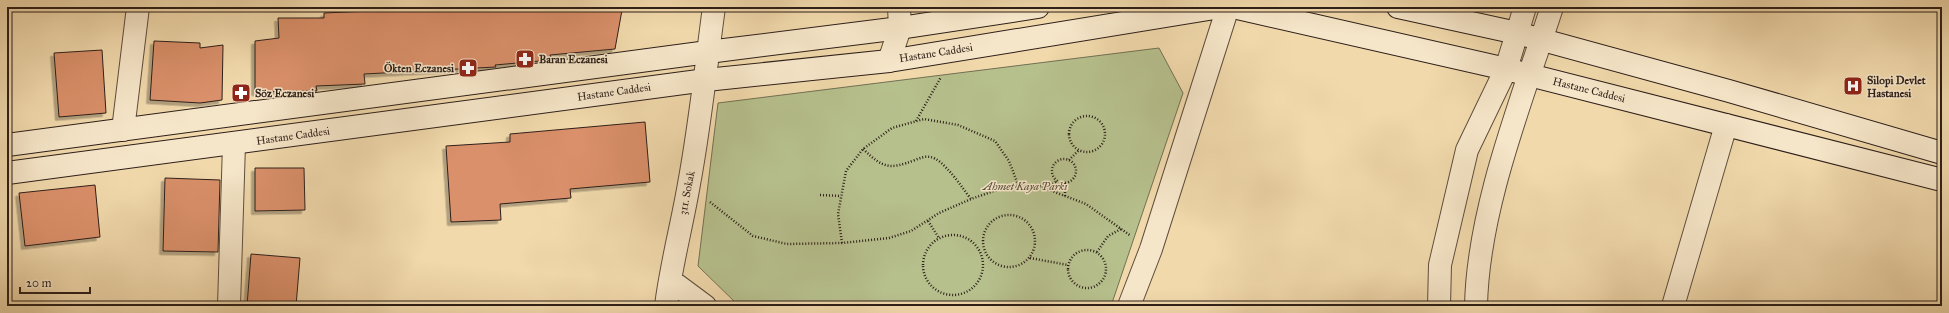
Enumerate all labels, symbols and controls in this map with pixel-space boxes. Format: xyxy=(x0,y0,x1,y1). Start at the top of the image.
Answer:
street label: Hastane Caddesi xyxy=(898,41,974,65)
pharmacy icon: Baran Eczanesi xyxy=(514,48,536,70)
place label: Baran Eczanesi xyxy=(539,53,609,66)
pharmacy icon: Ökten Eczanesi xyxy=(457,57,479,79)
place label: Ökten Eczanesi xyxy=(384,61,455,75)
place label: Silopi Devlet Hastanesi xyxy=(1867,74,1926,100)
street label: Hastane Caddesi xyxy=(1551,75,1627,105)
hospital icon: Silopi Devlet Hastanesi xyxy=(1842,75,1864,97)
street label: Hastane Caddesi xyxy=(576,80,652,104)
pharmacy icon: Söz Eczanesi xyxy=(230,82,252,104)
place label: Söz Eczanesi xyxy=(255,87,315,100)
street label: Hastane Caddesi xyxy=(255,124,331,148)
street label: 311. Sokak xyxy=(676,169,698,216)
park label: Ahmet Kaya Parkı xyxy=(982,180,1067,193)
scale bar xyxy=(20,269,90,295)
text: 20 m xyxy=(26,276,52,290)

